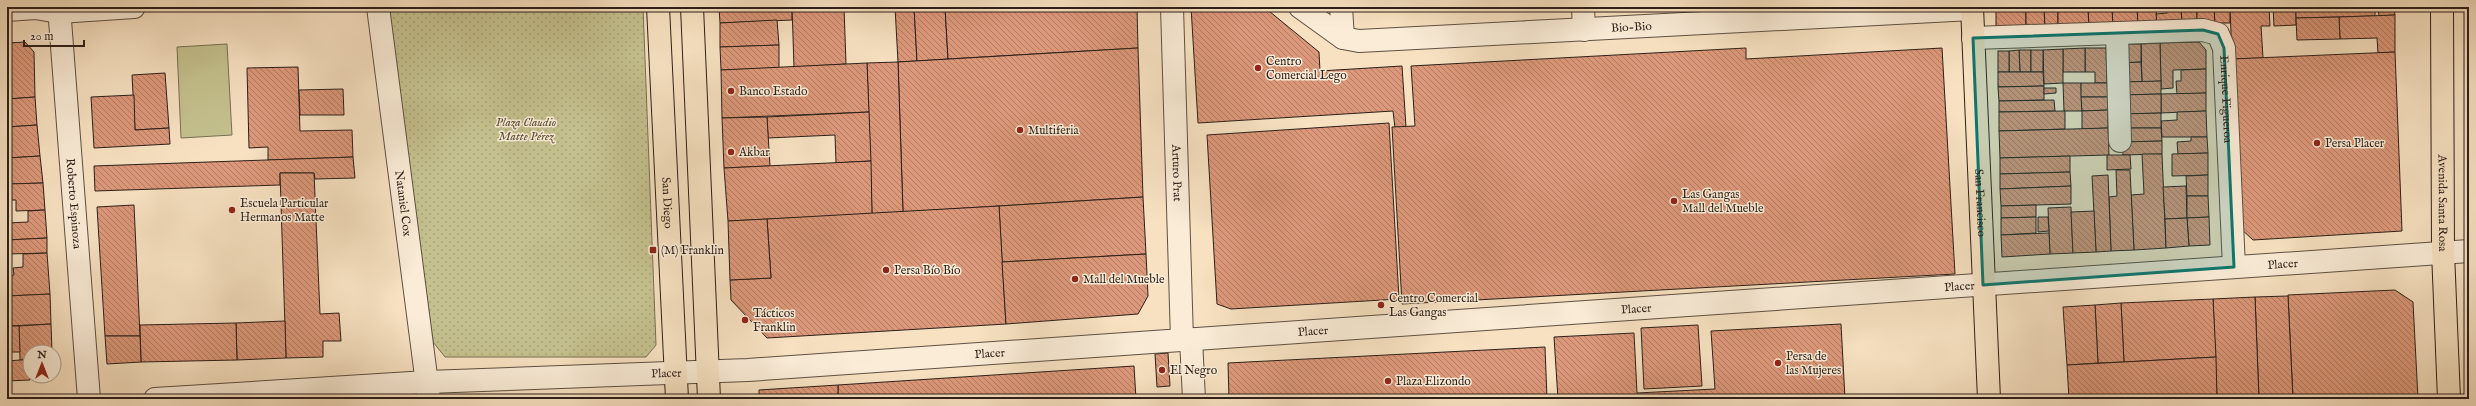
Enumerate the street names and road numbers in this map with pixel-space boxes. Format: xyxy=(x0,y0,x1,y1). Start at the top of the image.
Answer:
street label: Bio-Bio xyxy=(1611,18,1653,35)
street label: Enrique Figueroa xyxy=(2217,55,2236,144)
street label: Arturo Prat xyxy=(1169,143,1185,202)
street label: Avenida Santa Rosa xyxy=(2435,153,2451,252)
street label: Roberto Espinoza xyxy=(63,158,85,250)
street label: San Francisco xyxy=(1972,168,1989,238)
street label: Nataniel Cox xyxy=(392,169,415,237)
street label: San Diego xyxy=(659,177,676,229)
street label: Placer xyxy=(2267,255,2299,272)
street label: Placer xyxy=(1944,278,1976,295)
street label: Placer xyxy=(1620,300,1652,317)
street label: Placer xyxy=(1297,322,1329,339)
street label: Placer xyxy=(974,345,1006,362)
street label: Placer xyxy=(651,365,682,381)

